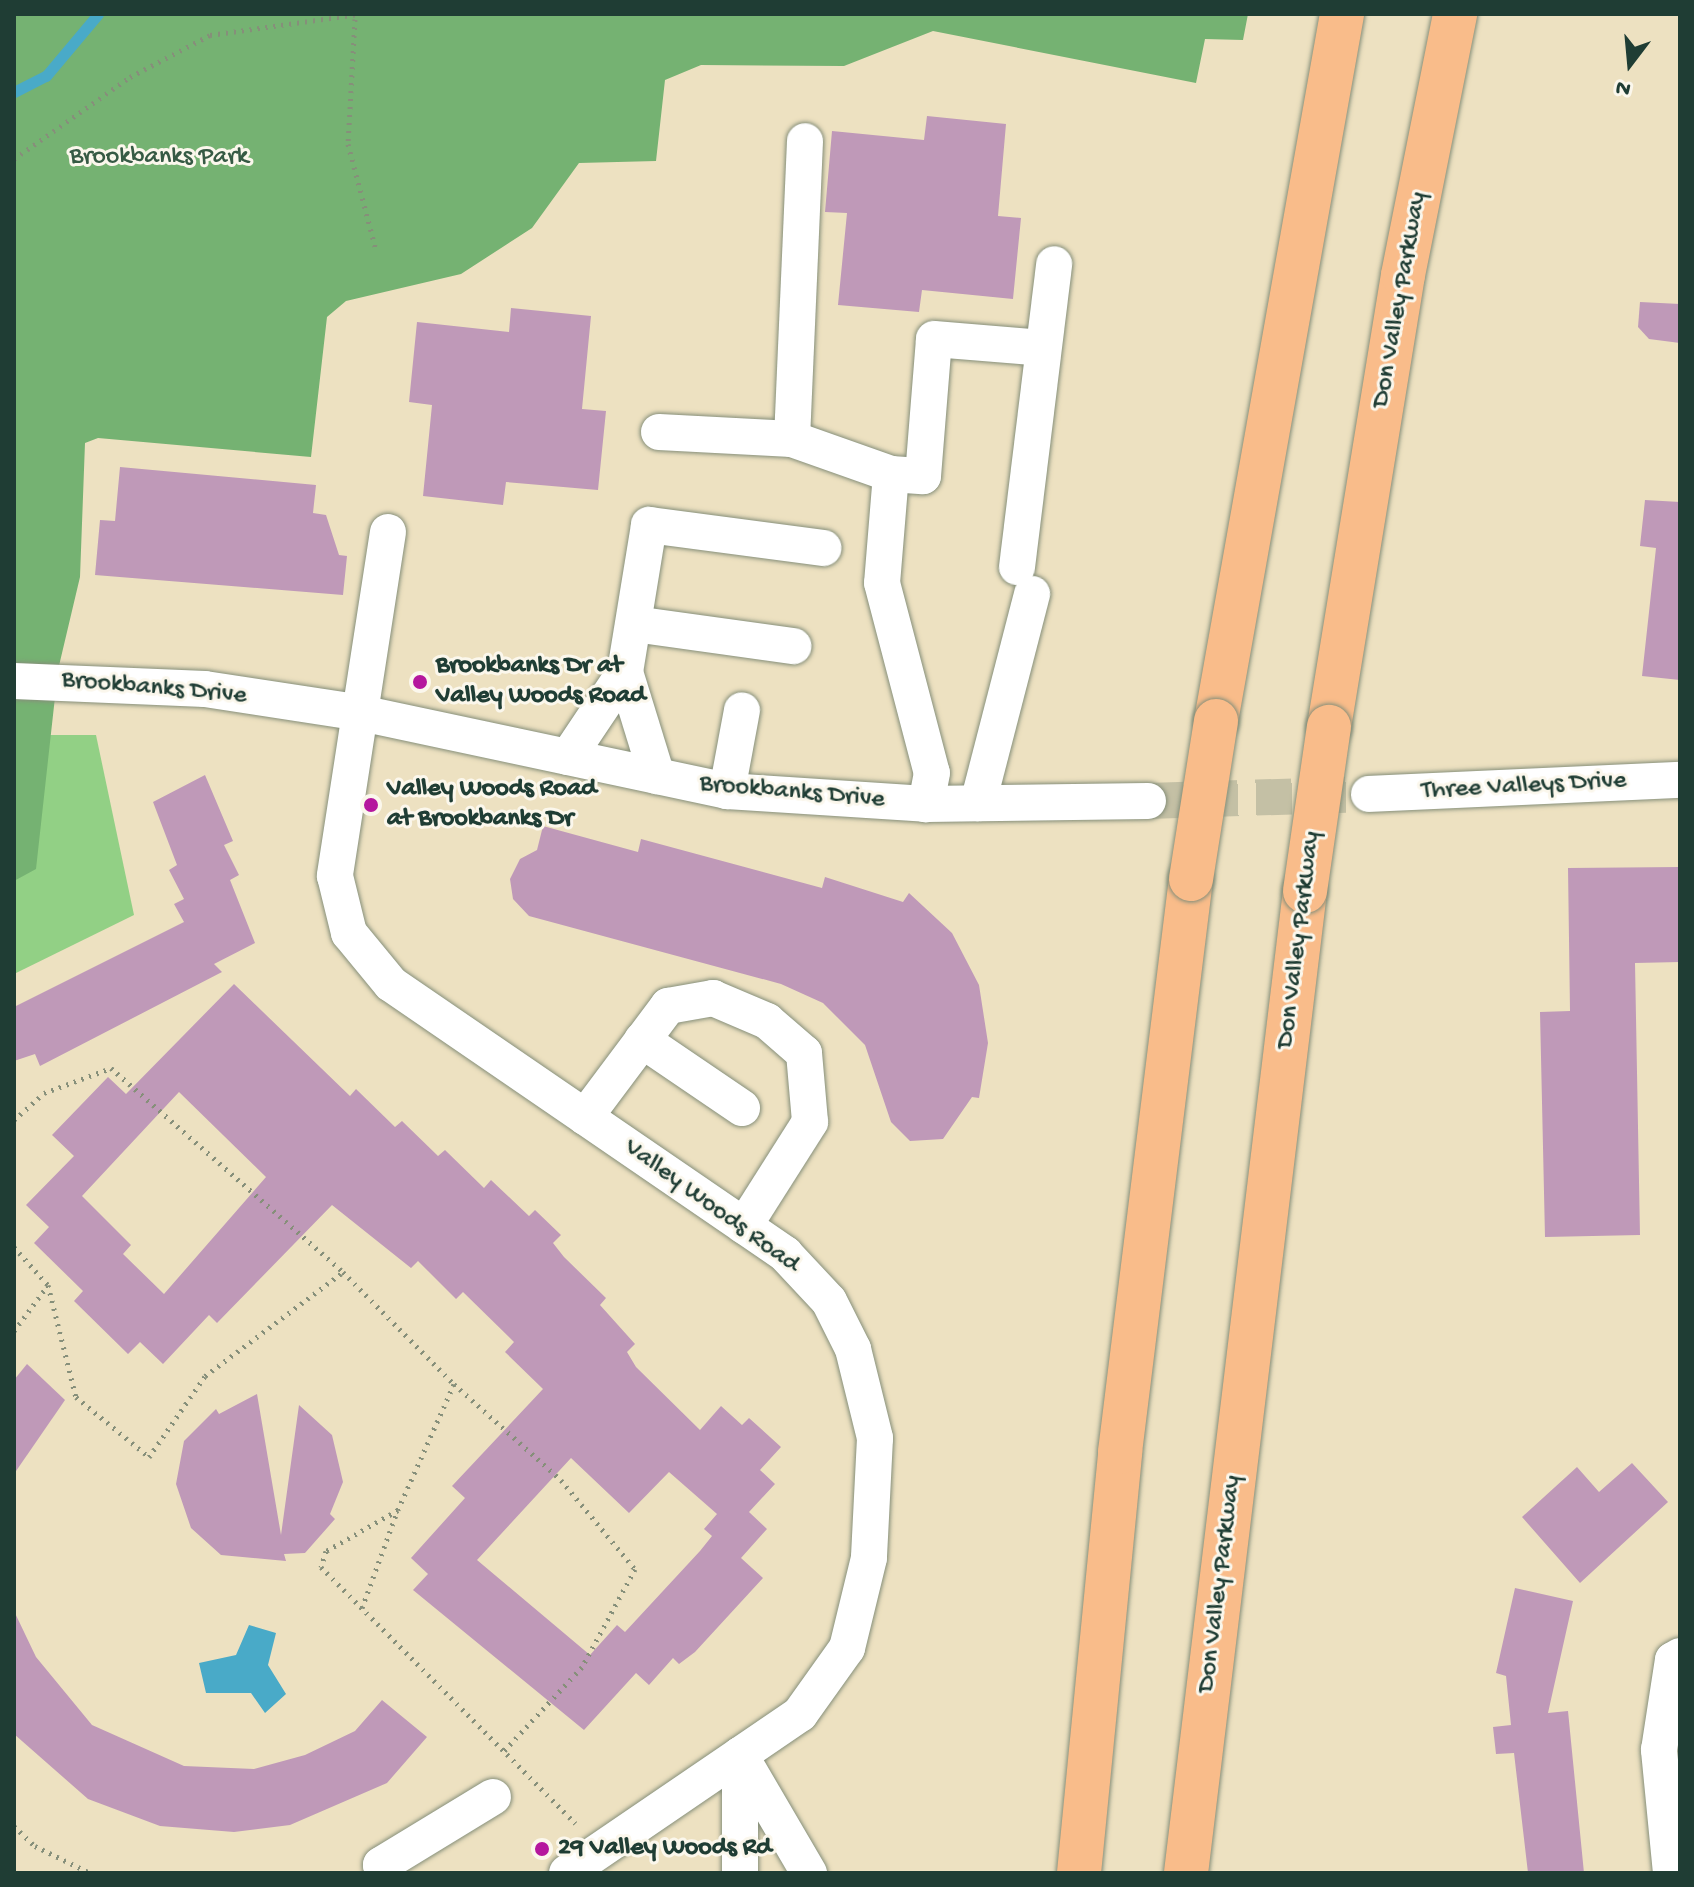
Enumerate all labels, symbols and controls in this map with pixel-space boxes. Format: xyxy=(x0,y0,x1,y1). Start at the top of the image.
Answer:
north arrow xyxy=(1590,24,1670,104)
text: N xyxy=(1613,73,1634,102)
park label: Brookbanks Park xyxy=(70,142,248,174)
street label: Don Valley Parkway xyxy=(1367,190,1435,410)
place label: Brookbanks Dr at Valley Woods Road xyxy=(436,651,646,712)
street label: Brookbanks Drive xyxy=(60,665,248,713)
marker: Brookbanks Dr at Valley Woods Road xyxy=(411,673,429,691)
street label: Three Valleys Drive xyxy=(1421,766,1627,808)
street label: Brookbanks Drive xyxy=(698,769,886,817)
place label: Valley Woods Road at Brookbanks Dr xyxy=(387,774,597,836)
marker: Valley Woods Road at Brookbanks Dr xyxy=(362,796,380,814)
street label: Don Valley Parkway xyxy=(1271,830,1329,1050)
street label: Valley Woods Road xyxy=(617,1133,805,1281)
street label: Don Valley Parkway xyxy=(1192,1474,1250,1694)
place label: 29 Valley Woods Rd xyxy=(558,1833,772,1865)
marker: 29 Valley Woods Rd xyxy=(533,1840,551,1858)

